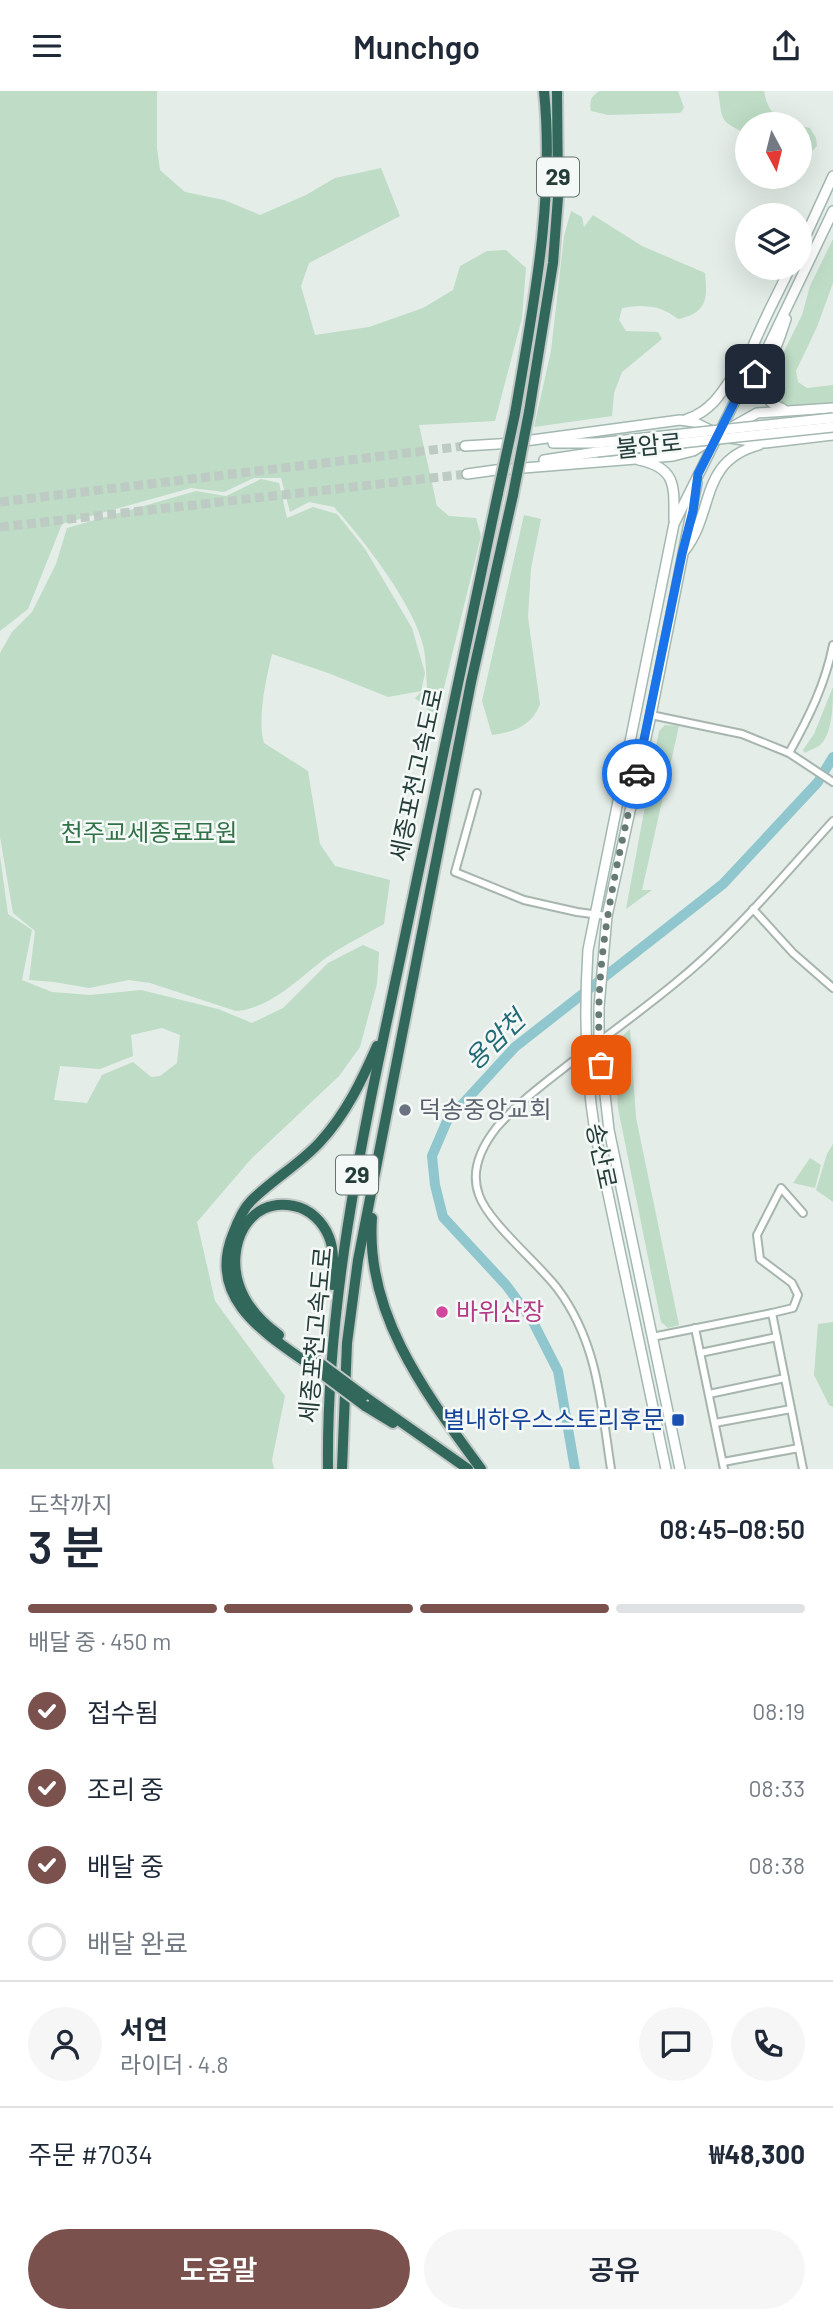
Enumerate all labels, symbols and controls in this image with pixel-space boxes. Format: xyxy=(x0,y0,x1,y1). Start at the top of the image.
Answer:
icon: menu xyxy=(28,27,66,65)
text: Munchgo xyxy=(353,27,480,65)
icon: share xyxy=(767,27,805,65)
north arrow xyxy=(735,112,812,189)
map controls xyxy=(735,112,812,280)
road number: 29 xyxy=(537,157,579,197)
button: layers xyxy=(735,203,812,280)
pin xyxy=(725,344,785,404)
icon: home xyxy=(736,355,774,393)
street label: 불암로 xyxy=(614,427,683,462)
street label: 세종포천고속도로 xyxy=(383,685,448,864)
courier xyxy=(602,739,672,809)
icon: car xyxy=(618,755,656,793)
park label: 천주교세종료묘원 xyxy=(61,817,237,846)
water label: 용암천 xyxy=(457,1001,533,1075)
pin xyxy=(571,1035,631,1095)
icon: bag xyxy=(582,1046,620,1084)
place label: 덕송중앙교회 xyxy=(419,1094,551,1123)
marker: 덕송중앙교회 xyxy=(397,1102,413,1118)
street label: 송산로 xyxy=(581,1120,624,1191)
road number: 29 xyxy=(336,1155,378,1195)
street label: 세종포천고속도로 xyxy=(292,1246,337,1424)
place label: 바위산장 xyxy=(456,1296,544,1325)
marker: 바위산장 xyxy=(434,1304,450,1320)
place label: 별내하우스스토리후문 xyxy=(443,1404,664,1433)
marker: 별내하우스스토리후문 xyxy=(670,1412,686,1428)
text: 도착까지 xyxy=(28,1490,113,1518)
text: 08:45–08:50 xyxy=(660,1513,805,1544)
text: 3 분 xyxy=(28,1518,104,1573)
text: 배달 중 · 450 m xyxy=(28,1627,171,1655)
icon: check xyxy=(28,1692,66,1730)
text: 접수됨 xyxy=(87,1696,159,1727)
text: 08:19 xyxy=(752,1697,805,1725)
icon: check xyxy=(28,1769,66,1807)
text: 조리 중 xyxy=(87,1773,164,1804)
text: 08:33 xyxy=(749,1774,805,1802)
icon: check xyxy=(28,1846,66,1884)
text: 배달 중 xyxy=(87,1850,164,1881)
text: 08:38 xyxy=(748,1851,805,1879)
text: 배달 완료 xyxy=(87,1927,188,1958)
button: person xyxy=(28,2007,102,2081)
button: chat xyxy=(639,2007,713,2081)
button: phone xyxy=(731,2007,805,2081)
text: 서연 xyxy=(120,2013,168,2044)
text: 라이더 · 4.8 xyxy=(120,2050,229,2078)
text: 주문 #7034 xyxy=(28,2138,153,2169)
text: ₩48,300 xyxy=(709,2138,805,2169)
button: 도움말 xyxy=(28,2229,410,2309)
button: 공유 xyxy=(424,2229,805,2309)

